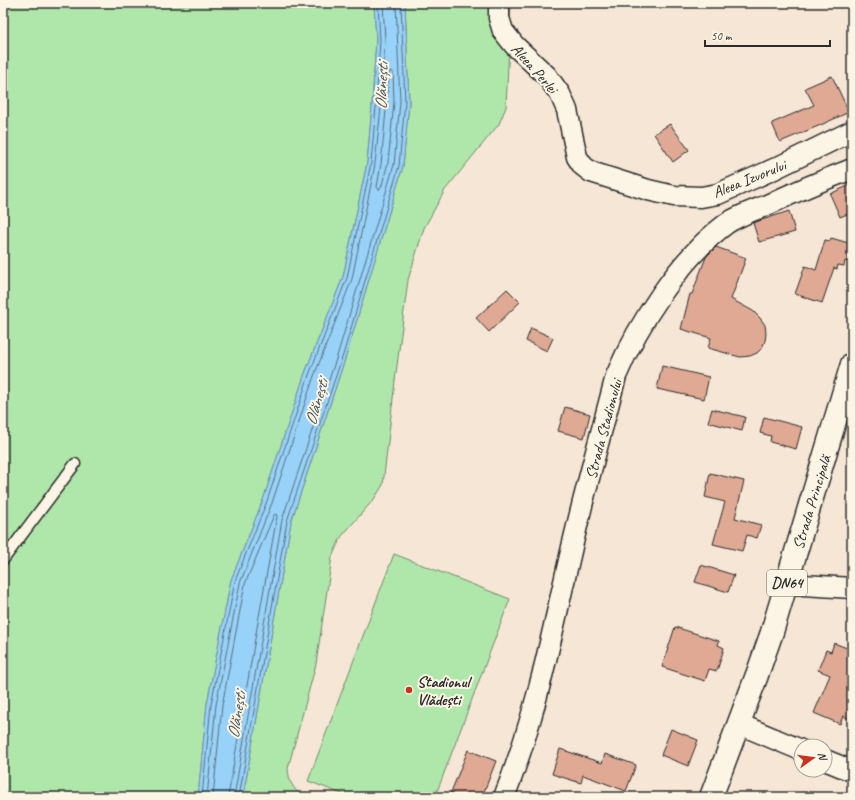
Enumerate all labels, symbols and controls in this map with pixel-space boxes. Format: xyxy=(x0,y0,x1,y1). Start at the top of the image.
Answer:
scale bar xyxy=(705,22,830,48)
text: 50 m xyxy=(711,28,733,44)
street label: Aleea Perlei xyxy=(507,39,563,99)
water label: Olănești xyxy=(370,57,393,110)
street label: Aleea Izvorului xyxy=(710,154,791,203)
water label: Olănești xyxy=(300,372,334,428)
street label: Strada Stadionului xyxy=(581,375,627,481)
street label: Strada Principală xyxy=(788,451,836,552)
road number: DN64 xyxy=(767,570,807,596)
place label: Stadionul Vlădești xyxy=(417,672,472,710)
water label: Olănești xyxy=(222,685,251,740)
marker: Stadionul Vlădești xyxy=(404,685,414,695)
north arrow xyxy=(793,738,833,778)
text: N xyxy=(815,751,831,763)

